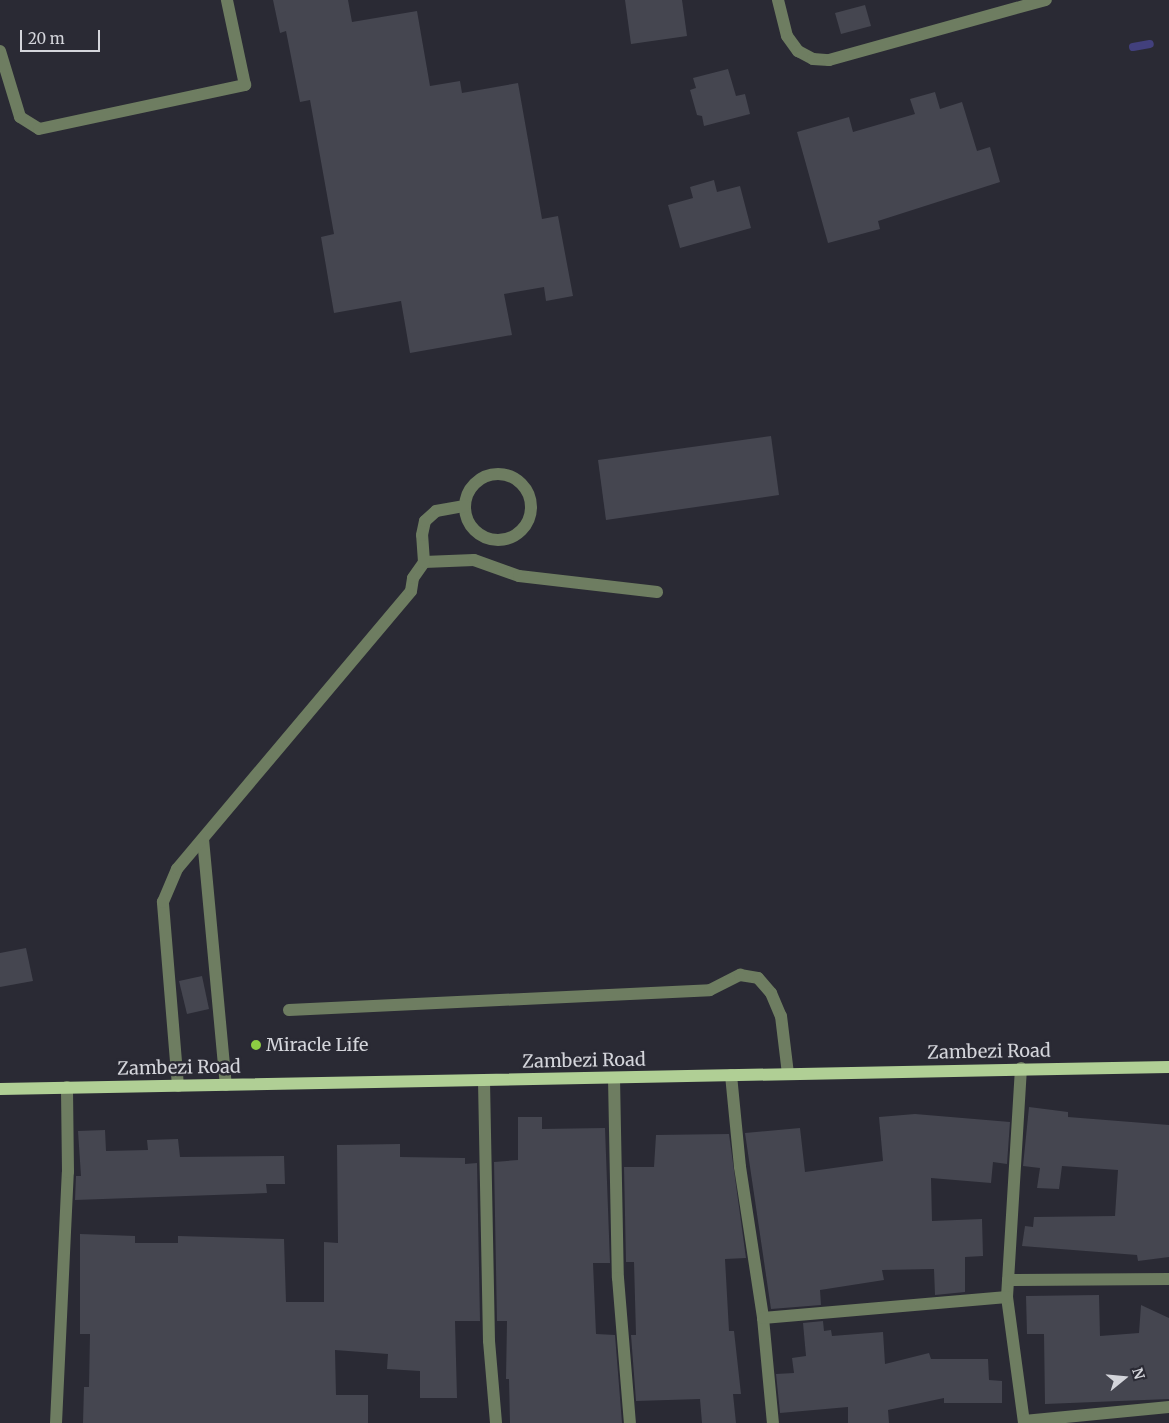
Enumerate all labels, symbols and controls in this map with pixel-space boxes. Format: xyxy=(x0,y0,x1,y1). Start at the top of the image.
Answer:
scale bar xyxy=(22,20,102,52)
text: 20 m xyxy=(28,29,65,48)
place label: Miracle Life xyxy=(266,1034,368,1056)
marker: Miracle Life xyxy=(250,1039,262,1051)
street label: Zambezi Road xyxy=(927,1040,1051,1064)
street label: Zambezi Road xyxy=(522,1049,646,1073)
street label: Zambezi Road xyxy=(117,1056,241,1080)
north arrow xyxy=(1099,1353,1149,1403)
text: N xyxy=(1128,1366,1149,1382)

